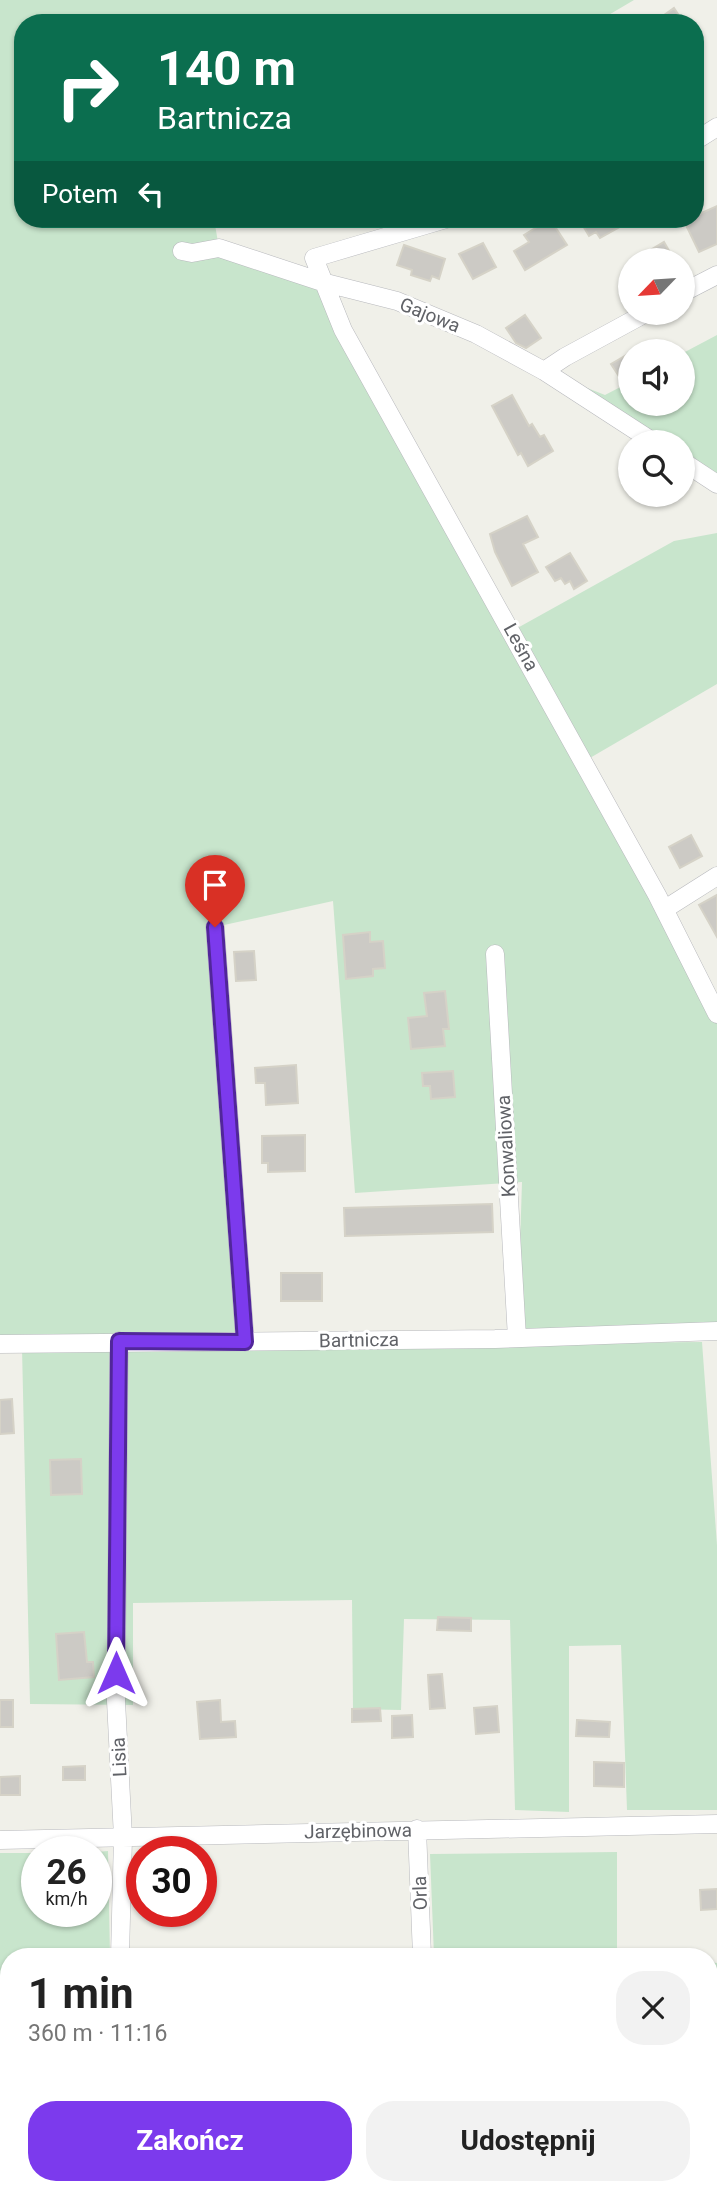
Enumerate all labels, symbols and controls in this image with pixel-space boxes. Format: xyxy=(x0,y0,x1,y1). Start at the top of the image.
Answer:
text: 140 m xyxy=(157,40,296,97)
icon: right xyxy=(42,42,133,133)
text: Bartnicza xyxy=(157,99,292,137)
icon: left xyxy=(132,175,170,213)
text: Potem xyxy=(42,179,118,209)
north arrow xyxy=(618,248,695,326)
map controls xyxy=(618,248,695,507)
street label: Gajowa xyxy=(396,292,464,338)
button: sound xyxy=(618,339,695,416)
button: search xyxy=(618,430,695,507)
street label: Leśna xyxy=(499,619,543,675)
pin xyxy=(185,855,245,927)
icon: arrive xyxy=(196,866,234,904)
street label: Konwaliowa xyxy=(492,1094,520,1198)
street label: Bartnicza xyxy=(319,1328,399,1352)
position arrow xyxy=(79,1636,153,1710)
street label: Lisia xyxy=(106,1737,132,1777)
street label: Jarzębinowa xyxy=(304,1819,412,1843)
speed limit sign: 30 xyxy=(126,1836,217,1927)
text: 26 xyxy=(46,1852,87,1893)
street label: Orla xyxy=(408,1875,432,1911)
text: km/h xyxy=(45,1888,88,1909)
text: 1 min xyxy=(28,1969,134,2018)
button: close xyxy=(616,1971,690,2045)
text: 360 m · 11:16 xyxy=(28,2020,167,2047)
button: Zakończ xyxy=(28,2101,352,2181)
button: Udostępnij xyxy=(366,2101,690,2181)

